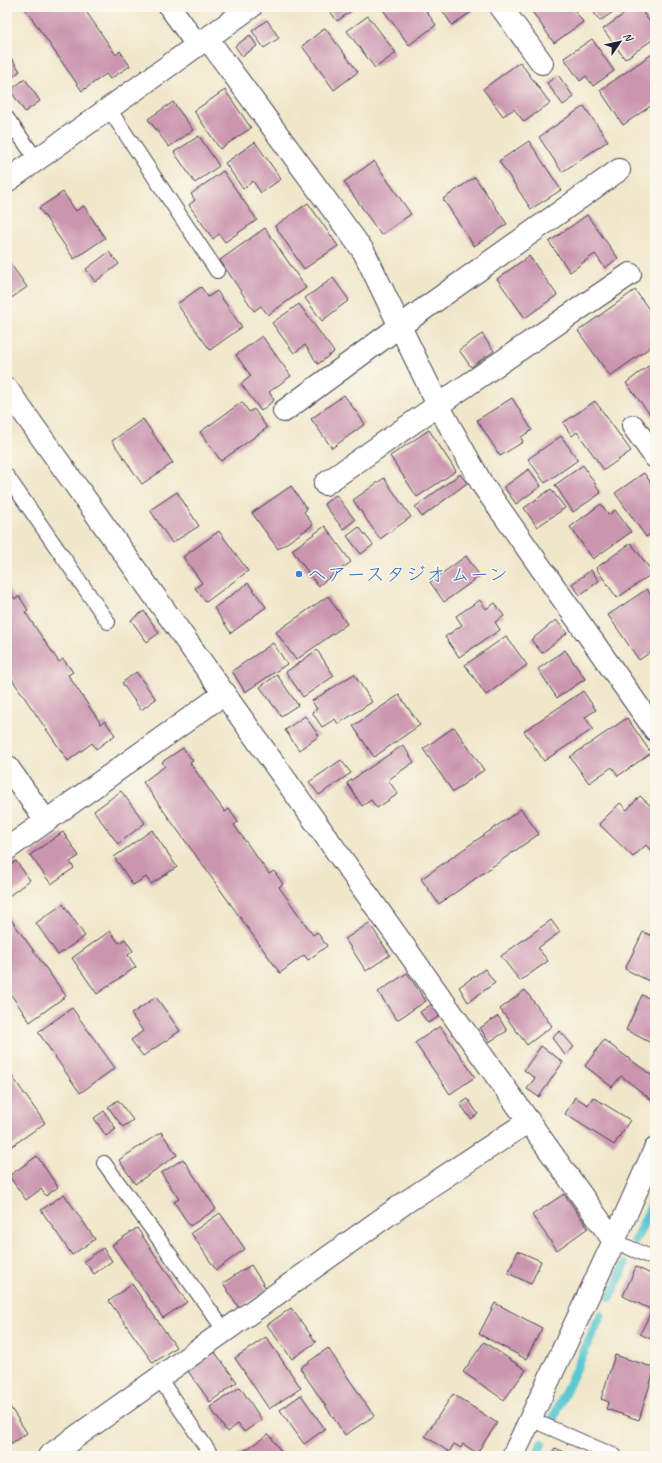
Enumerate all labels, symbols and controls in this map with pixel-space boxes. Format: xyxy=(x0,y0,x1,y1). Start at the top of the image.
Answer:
north arrow xyxy=(600,22,640,62)
text: N xyxy=(621,30,637,45)
place label: ヘアースタジオ ムーン xyxy=(307,562,508,587)
marker: ヘアースタジオ ムーン xyxy=(294,569,304,579)

